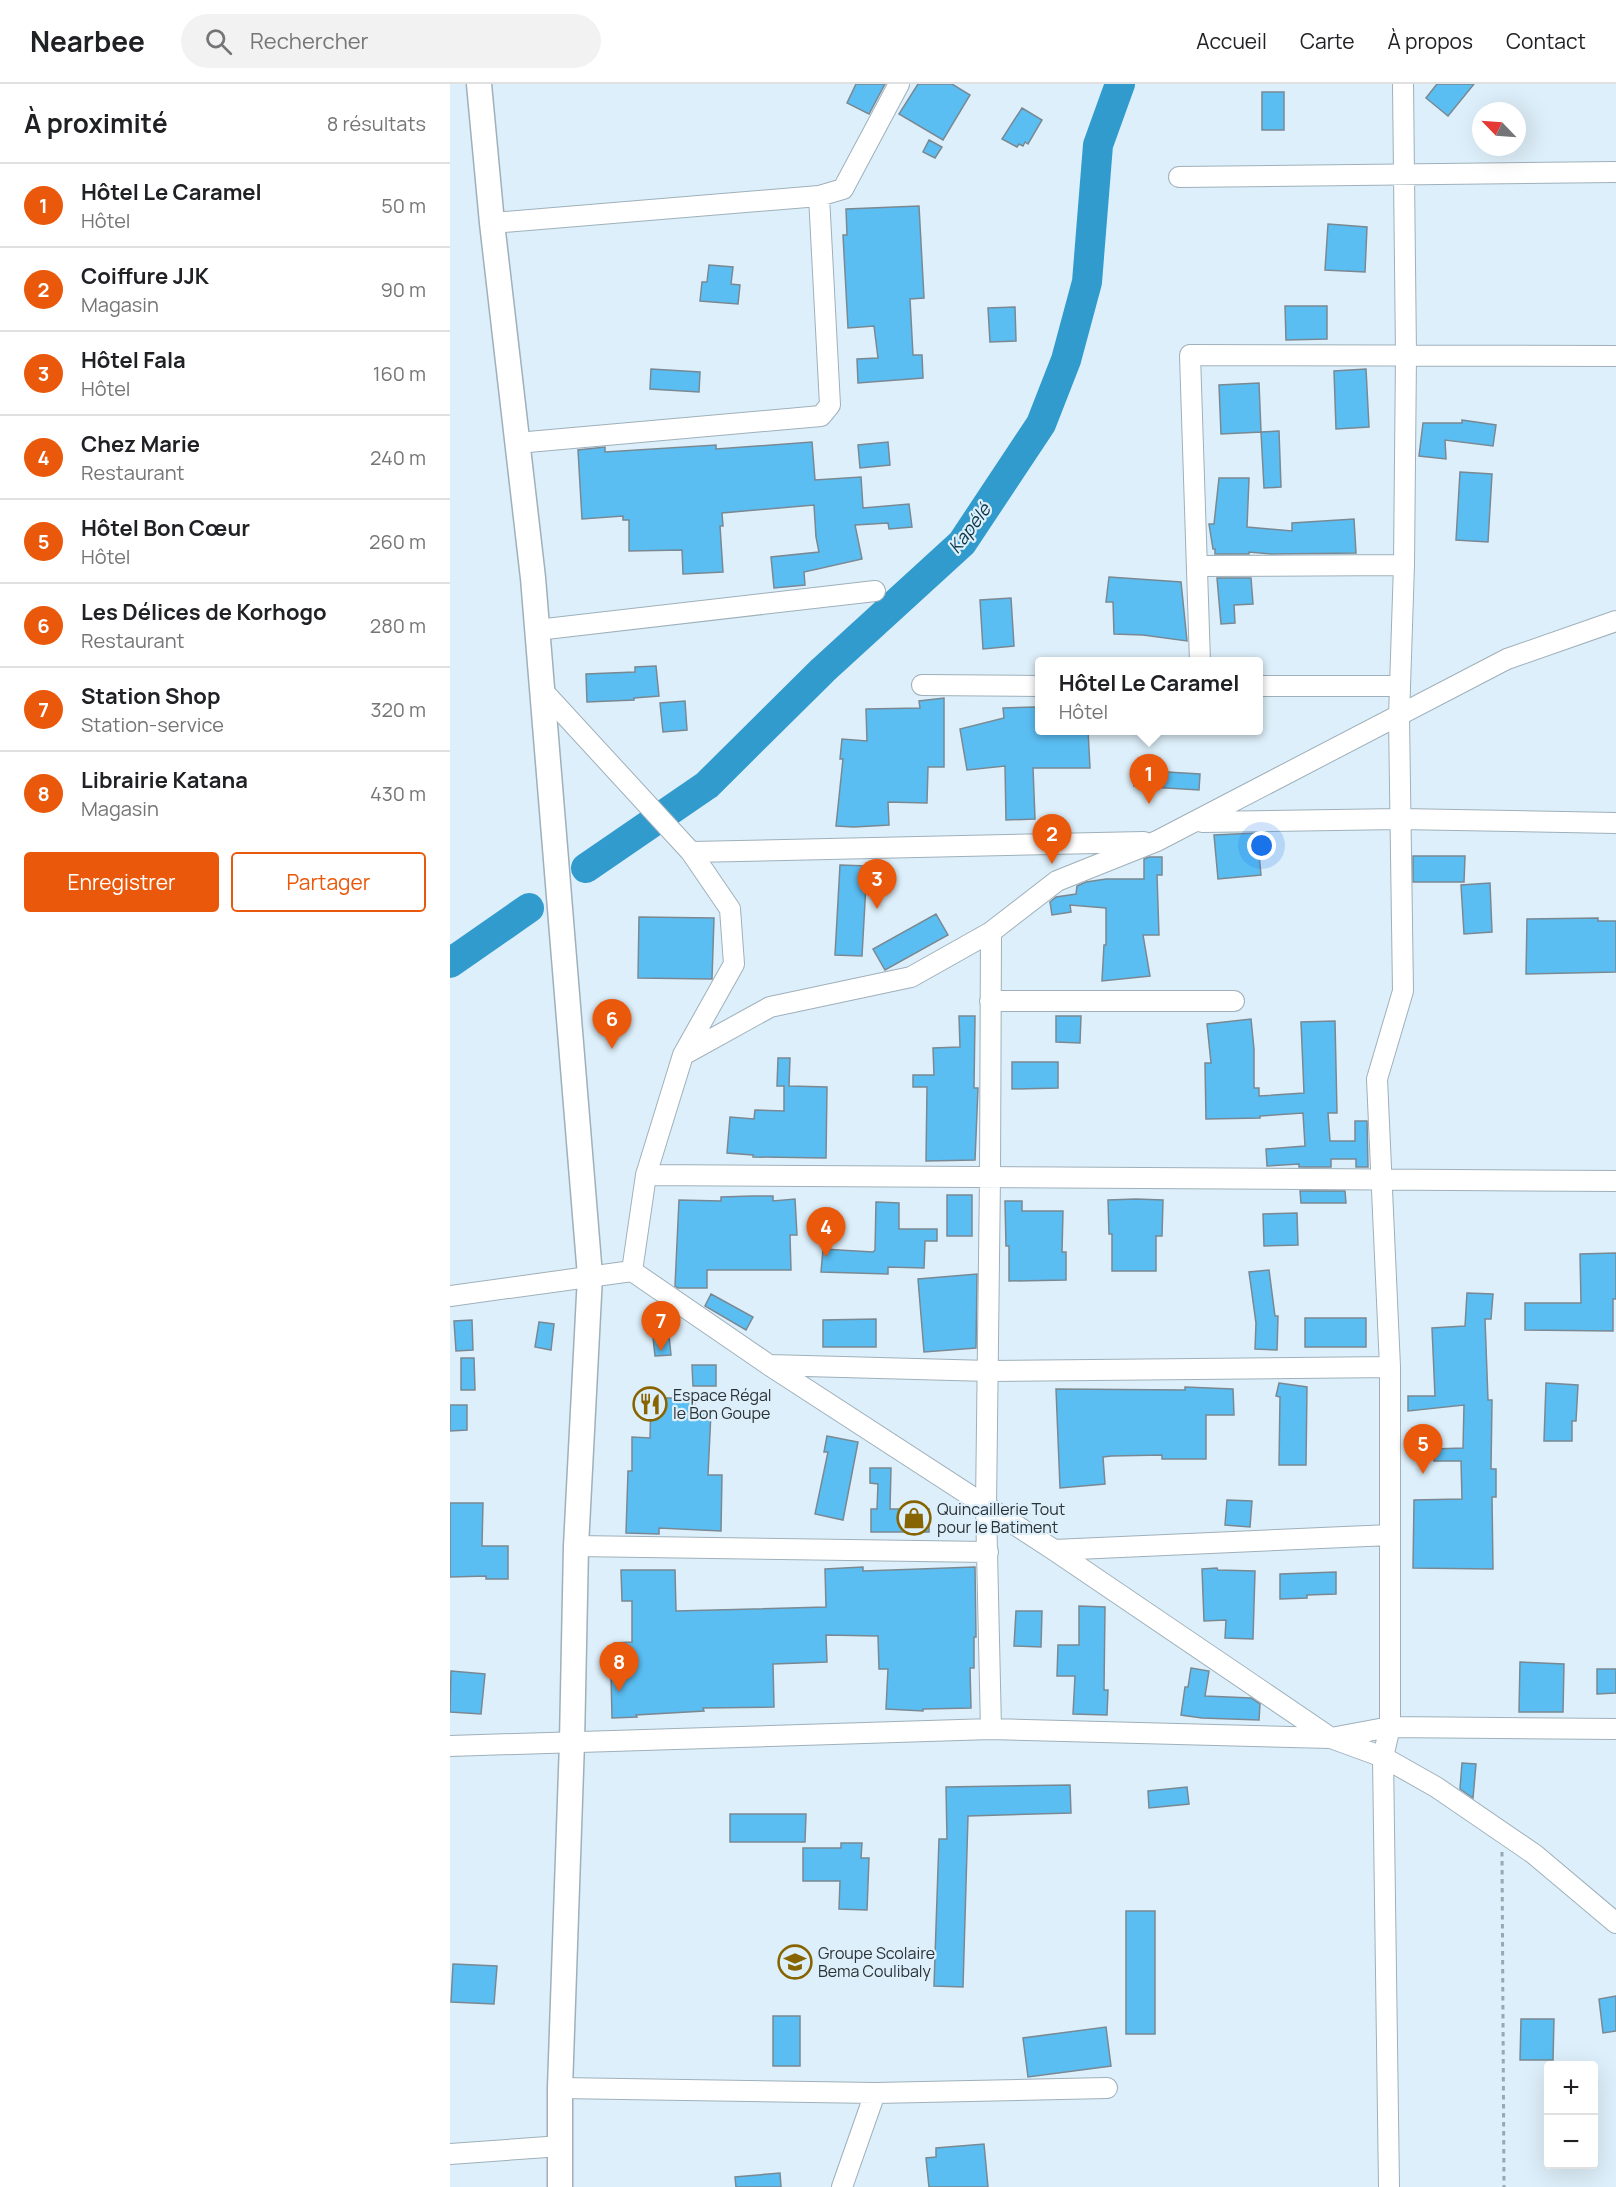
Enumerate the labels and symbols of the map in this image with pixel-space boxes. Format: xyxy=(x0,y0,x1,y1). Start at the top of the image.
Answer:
north arrow xyxy=(1472,102,1526,156)
water label: Kapélé xyxy=(942,497,996,558)
pin: 1 xyxy=(1130,754,1168,804)
pin: 2 xyxy=(1032,814,1072,864)
your location xyxy=(1247,831,1276,860)
pin: 3 xyxy=(858,860,896,909)
pin: 6 xyxy=(592,1000,632,1049)
pin: 4 xyxy=(806,1208,845,1257)
pin: 7 xyxy=(642,1302,680,1351)
place label: Espace Régal le Bon Goupe xyxy=(673,1384,772,1424)
restaurant icon: Espace Régal le Bon Goupe xyxy=(632,1386,668,1422)
pin: 5 xyxy=(1404,1424,1442,1474)
place label: Quincaillerie Tout pour le Batiment xyxy=(937,1498,1065,1538)
shop icon: Quincaillerie Tout pour le Batiment xyxy=(896,1500,932,1536)
pin: 8 xyxy=(600,1642,638,1692)
place label: Groupe Scolaire Bema Coulibaly xyxy=(818,1942,935,1982)
school or university icon: Groupe Scolaire Bema Coulibaly xyxy=(777,1944,813,1980)

